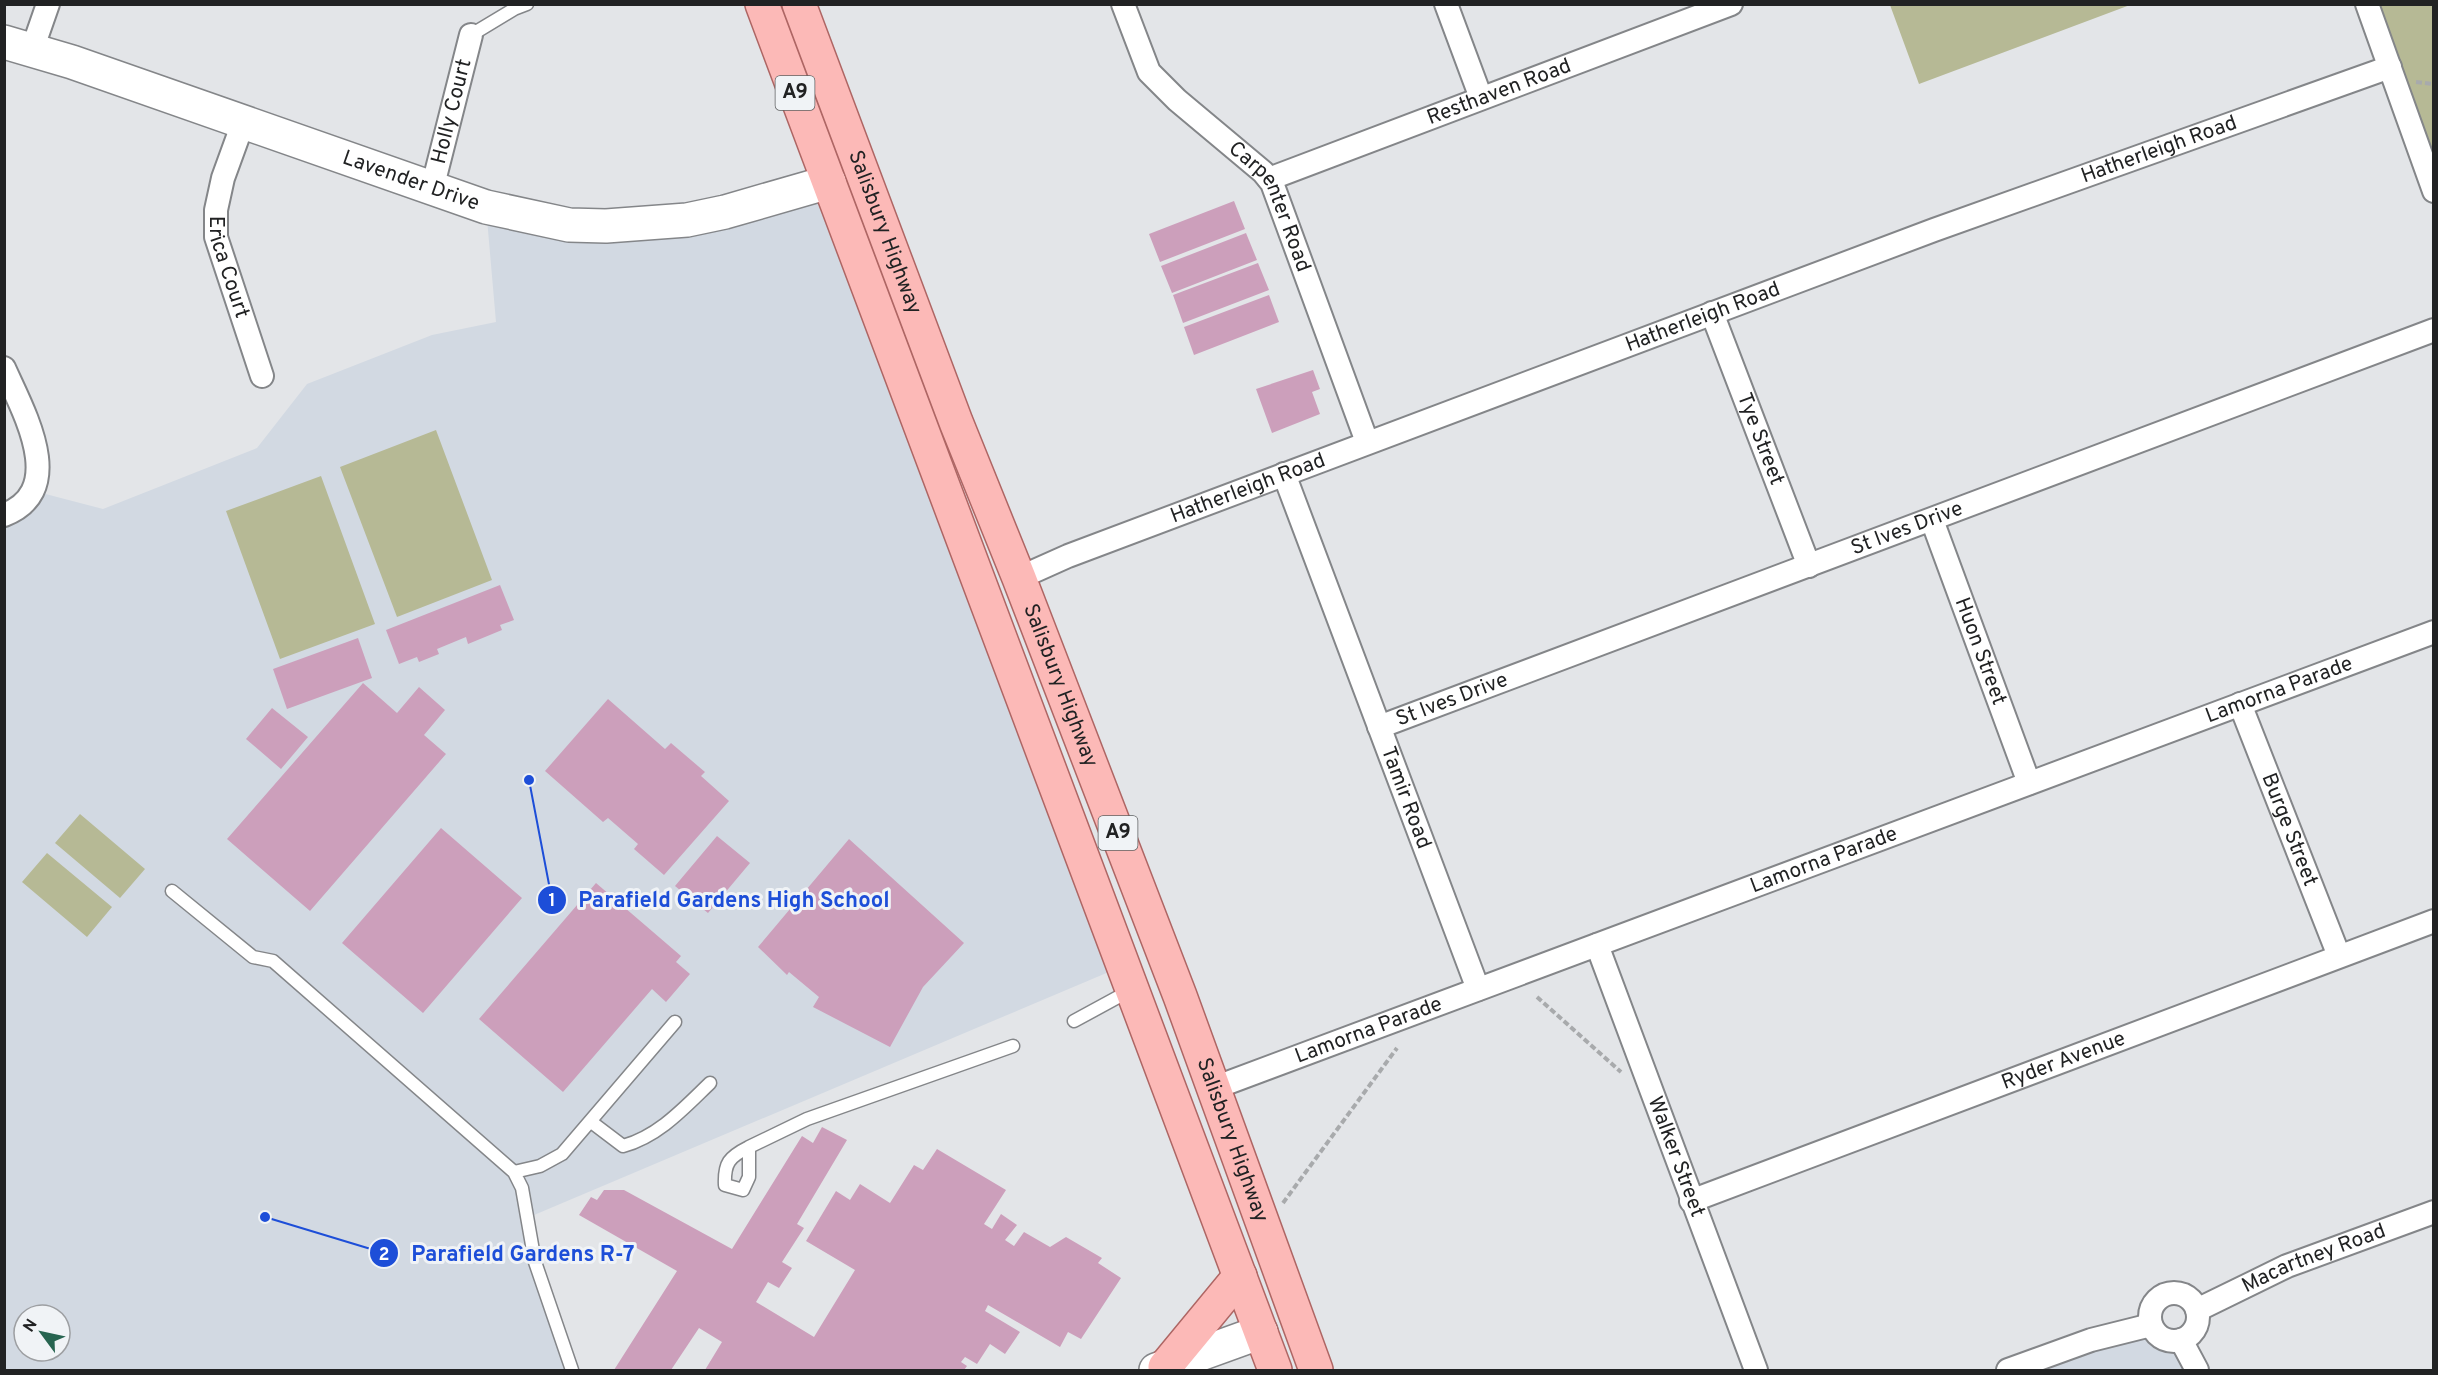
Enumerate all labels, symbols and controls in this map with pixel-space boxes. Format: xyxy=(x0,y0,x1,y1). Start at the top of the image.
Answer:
street label: Resthaven Road xyxy=(1423,52,1575,131)
street label: Holly Court xyxy=(425,56,478,167)
road number: A9 xyxy=(776,76,814,110)
street label: Hatherleigh Road xyxy=(2077,109,2241,190)
street label: Carpenter Road xyxy=(1223,135,1317,276)
street label: Lavender Drive xyxy=(339,144,483,217)
street label: Salisbury Highway xyxy=(842,147,928,318)
street label: Erica Court xyxy=(203,216,255,322)
street label: Hatherleigh Road xyxy=(1622,276,1784,358)
street label: Tye Street xyxy=(1730,389,1790,489)
street label: Hatherleigh Road xyxy=(1167,447,1329,530)
street label: St Ives Drive xyxy=(1847,495,1967,562)
street label: Huon Street xyxy=(1948,594,2013,709)
street label: Salisbury Highway xyxy=(1017,600,1104,771)
street label: Lamorna Parade xyxy=(2202,650,2356,730)
street label: St Ives Drive xyxy=(1392,666,1512,733)
street label: Tamir Road xyxy=(1374,743,1437,853)
street label: Burge Street xyxy=(2255,769,2324,890)
road number: A9 xyxy=(1098,816,1138,850)
street label: Lamorna Parade xyxy=(1746,820,1901,900)
callout: Parafield Gardens High School xyxy=(537,880,902,920)
text: Parafield Gardens High School xyxy=(578,888,890,915)
text: 1 xyxy=(548,890,556,913)
street label: Lamorna Parade xyxy=(1291,990,1446,1070)
street label: Ryder Avenue xyxy=(1998,1025,2129,1096)
street label: Salisbury Highway xyxy=(1190,1054,1275,1226)
street label: Walker Street xyxy=(1641,1093,1711,1221)
street label: Macartney Road xyxy=(2238,1217,2389,1299)
callout: Parafield Gardens R-7 xyxy=(369,1233,647,1273)
text: Parafield Gardens R-7 xyxy=(411,1242,635,1269)
text: 2 xyxy=(378,1244,390,1267)
north arrow xyxy=(12,1303,72,1363)
text: N xyxy=(20,1316,43,1336)

